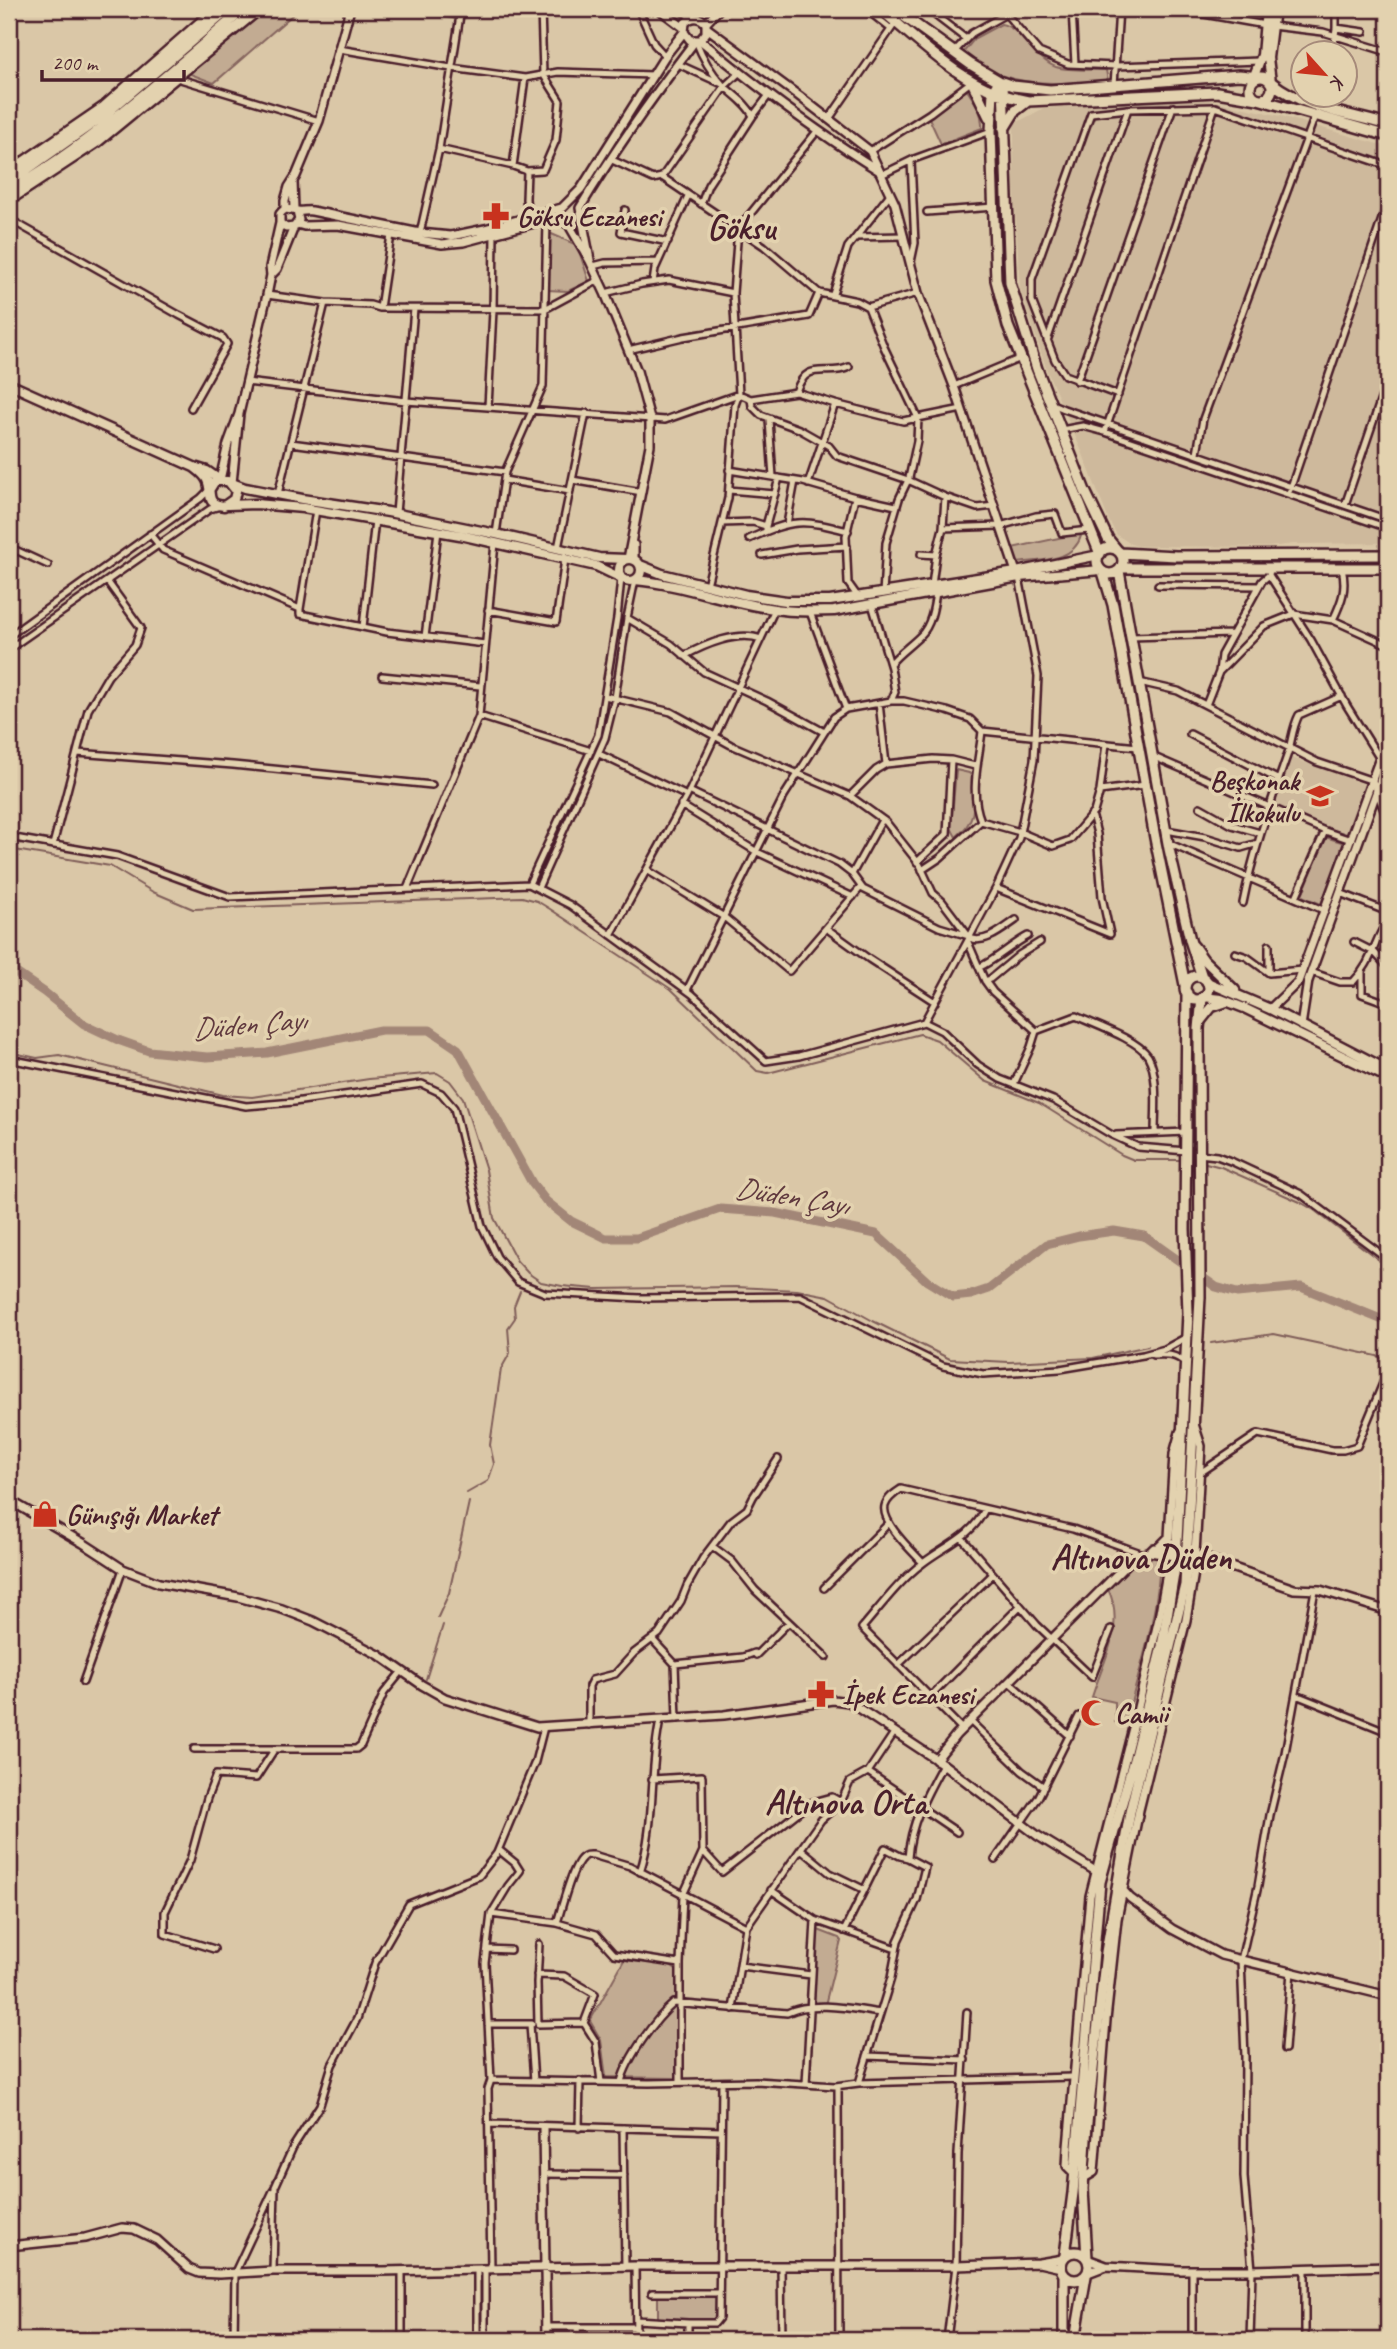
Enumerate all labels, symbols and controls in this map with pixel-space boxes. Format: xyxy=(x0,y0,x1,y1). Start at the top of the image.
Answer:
scale bar xyxy=(42,38,184,82)
north arrow xyxy=(1288,38,1358,108)
text: 200 m xyxy=(52,50,99,76)
text: K xyxy=(1323,72,1351,95)
place label: Göksu Eczanesi xyxy=(517,199,665,234)
pharmacy icon: Göksu Eczanesi xyxy=(481,201,511,231)
district label: Göksu xyxy=(707,205,778,250)
place label: Beşkonak İlkokulu xyxy=(1210,763,1302,830)
school or university icon: Beşkonak İlkokulu xyxy=(1305,781,1335,811)
water label: Düden Çayı xyxy=(191,1000,311,1048)
water label: Düden Çayı xyxy=(733,1168,854,1224)
place label: Günışığı Market xyxy=(66,1497,222,1532)
shop icon: Günışığı Market xyxy=(30,1499,60,1529)
district label: Altınova Düden xyxy=(1051,1535,1232,1580)
place label: İpek Eczanesi xyxy=(842,1677,977,1712)
pharmacy icon: İpek Eczanesi xyxy=(806,1679,836,1709)
place label: Camii xyxy=(1115,1696,1171,1731)
mosque icon: Camii xyxy=(1079,1698,1109,1728)
district label: Altınova Orta xyxy=(765,1780,930,1825)

